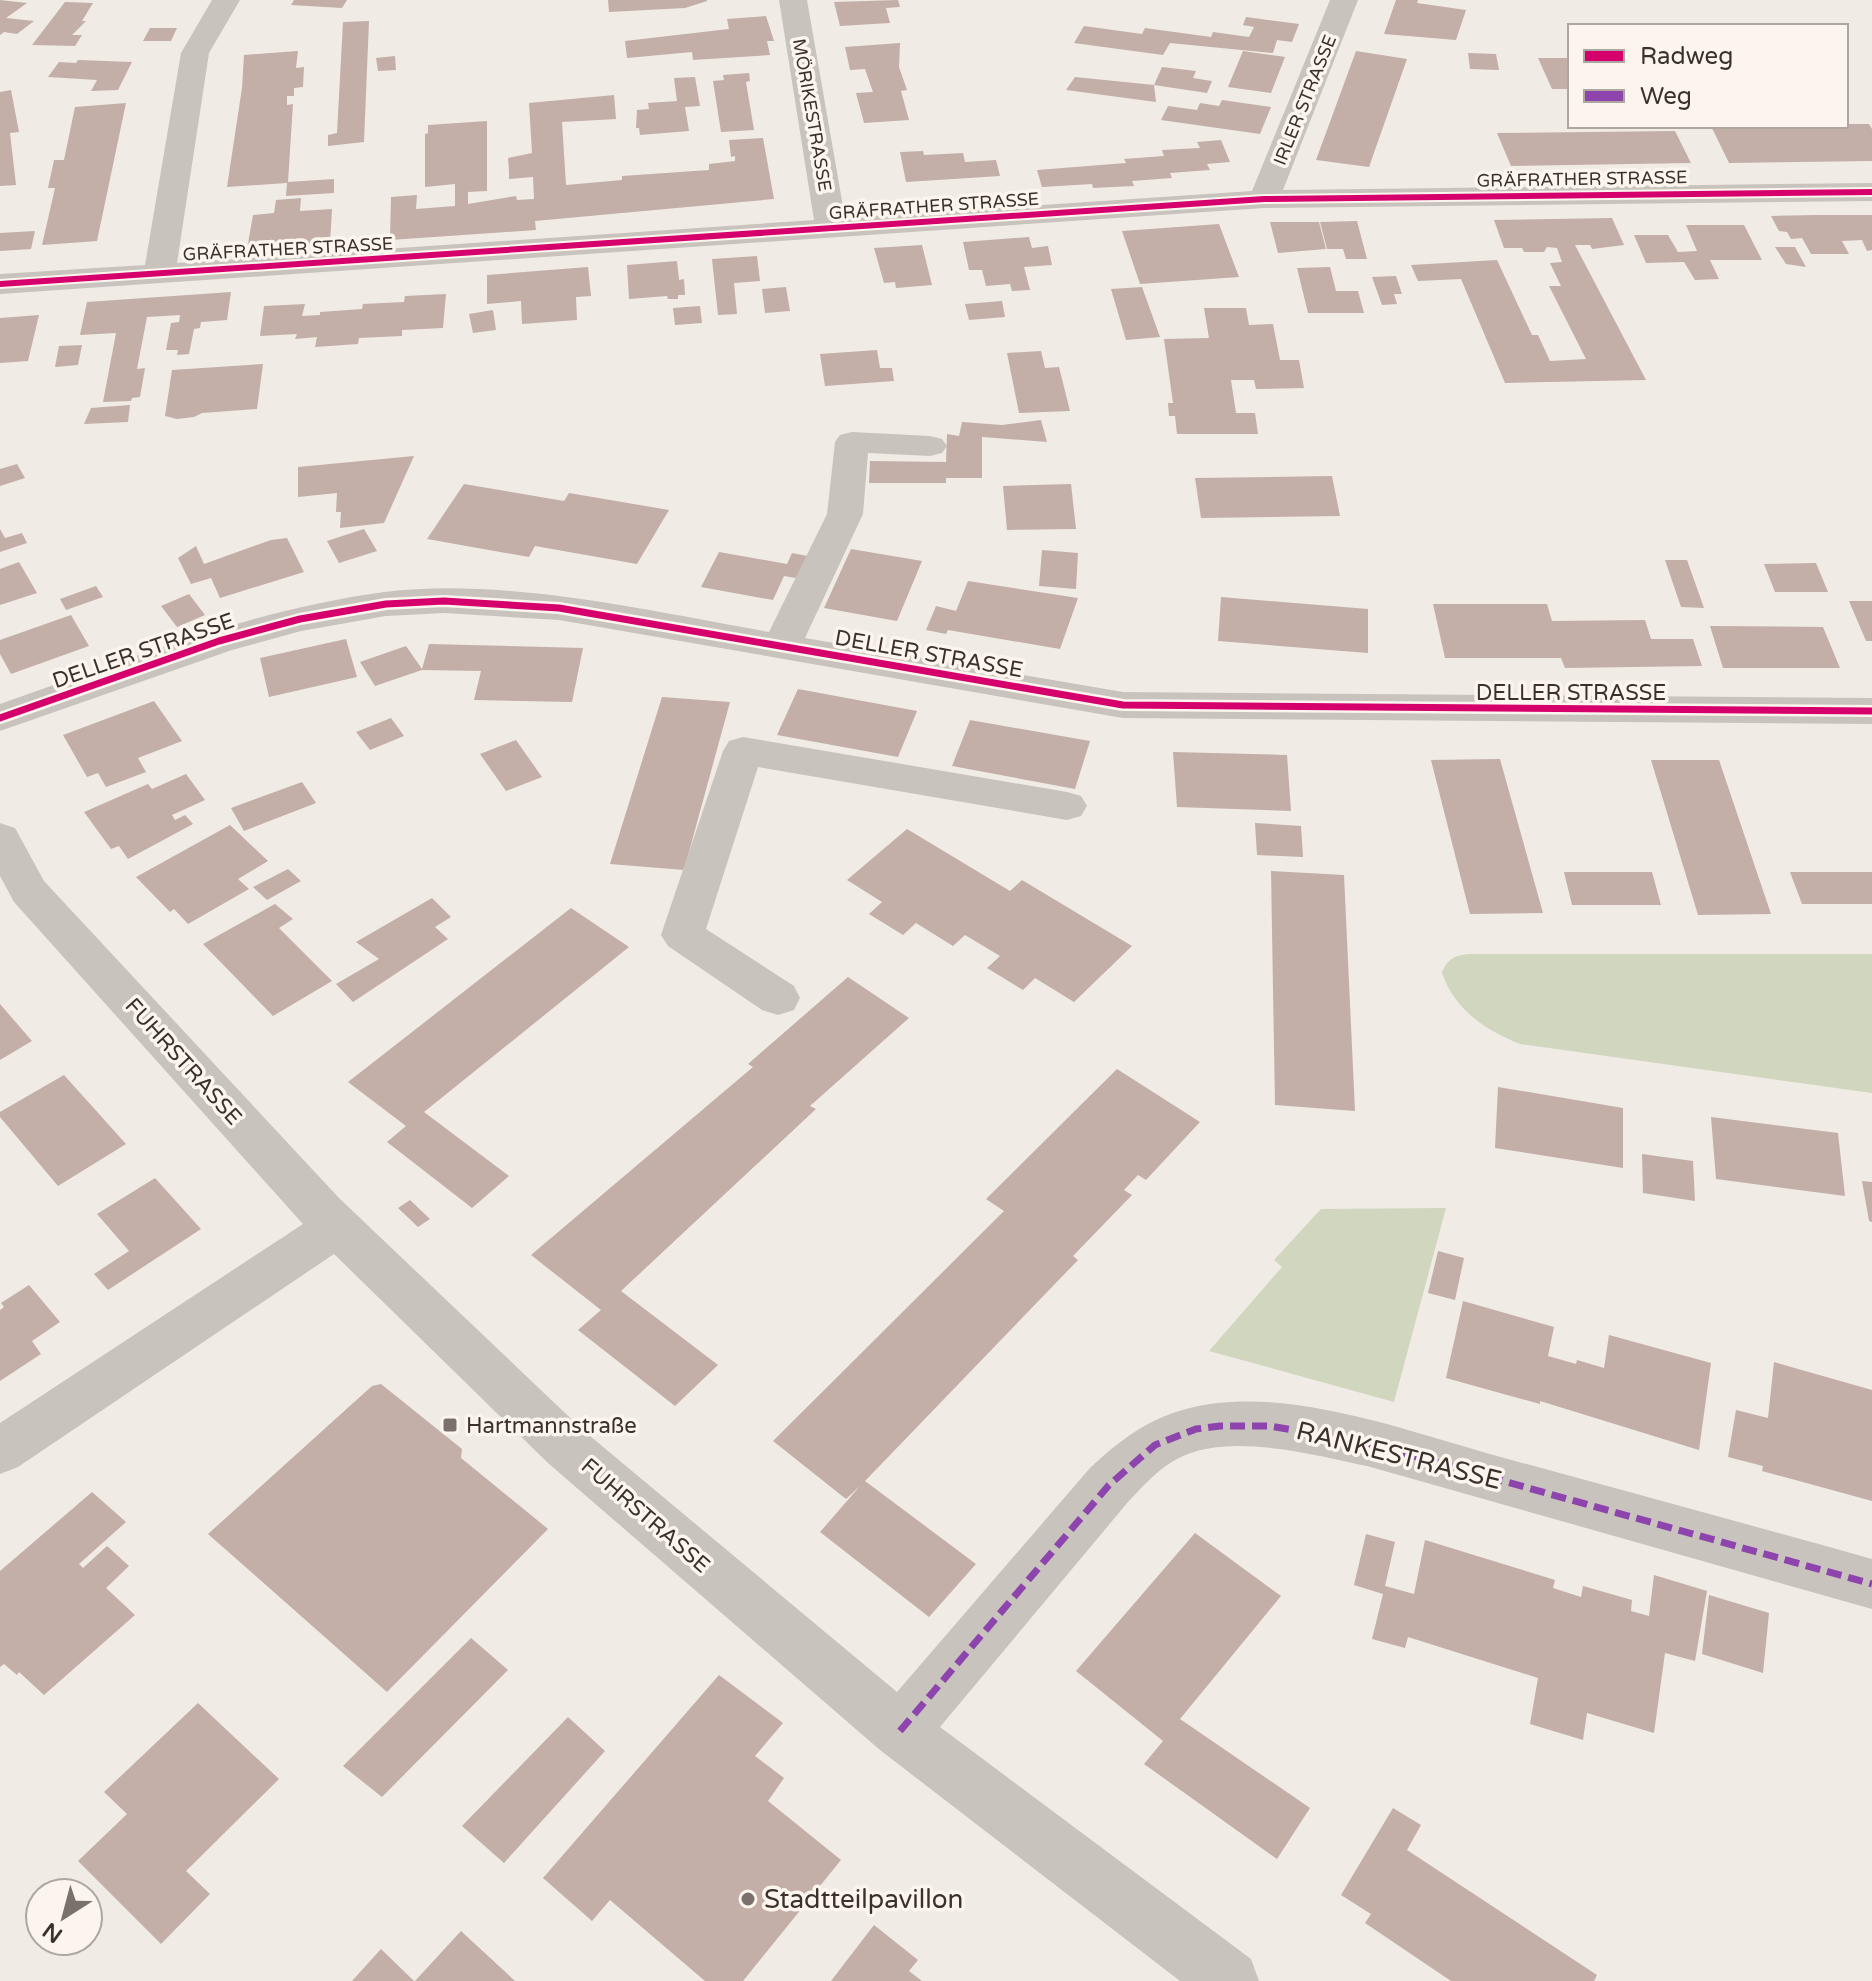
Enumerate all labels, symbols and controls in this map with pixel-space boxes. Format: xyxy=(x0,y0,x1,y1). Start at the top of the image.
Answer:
legend xyxy=(1568,24,1848,128)
street label: IRLER STRASSE xyxy=(1269,32,1341,168)
street label: MÖRIKESTRASSE xyxy=(788,37,836,193)
text: Radweg xyxy=(1640,42,1733,71)
text: Weg xyxy=(1640,82,1692,111)
street label: GRÄFRATHER STRASSE xyxy=(1476,166,1688,192)
street label: GRÄFRATHER STRASSE xyxy=(828,188,1040,224)
street label: GRÄFRATHER STRASSE xyxy=(182,232,394,266)
street label: DELLER STRASSE xyxy=(49,608,238,694)
street label: DELLER STRASSE xyxy=(833,625,1025,683)
street label: DELLER STRASSE xyxy=(1476,680,1666,706)
street label: FUHRSTRASSE xyxy=(120,993,247,1130)
place label: Hartmannstraße xyxy=(466,1413,637,1439)
street label: RANKESTRASSE xyxy=(1293,1415,1505,1496)
marker: Hartmannstraße xyxy=(441,1416,459,1434)
street label: FUHRSTRASSE xyxy=(576,1453,715,1579)
north arrow xyxy=(24,1877,104,1957)
place label: Stadtteilpavillon xyxy=(764,1884,963,1915)
marker: Stadtteilpavillon xyxy=(739,1890,757,1908)
text: N xyxy=(38,1917,68,1948)

